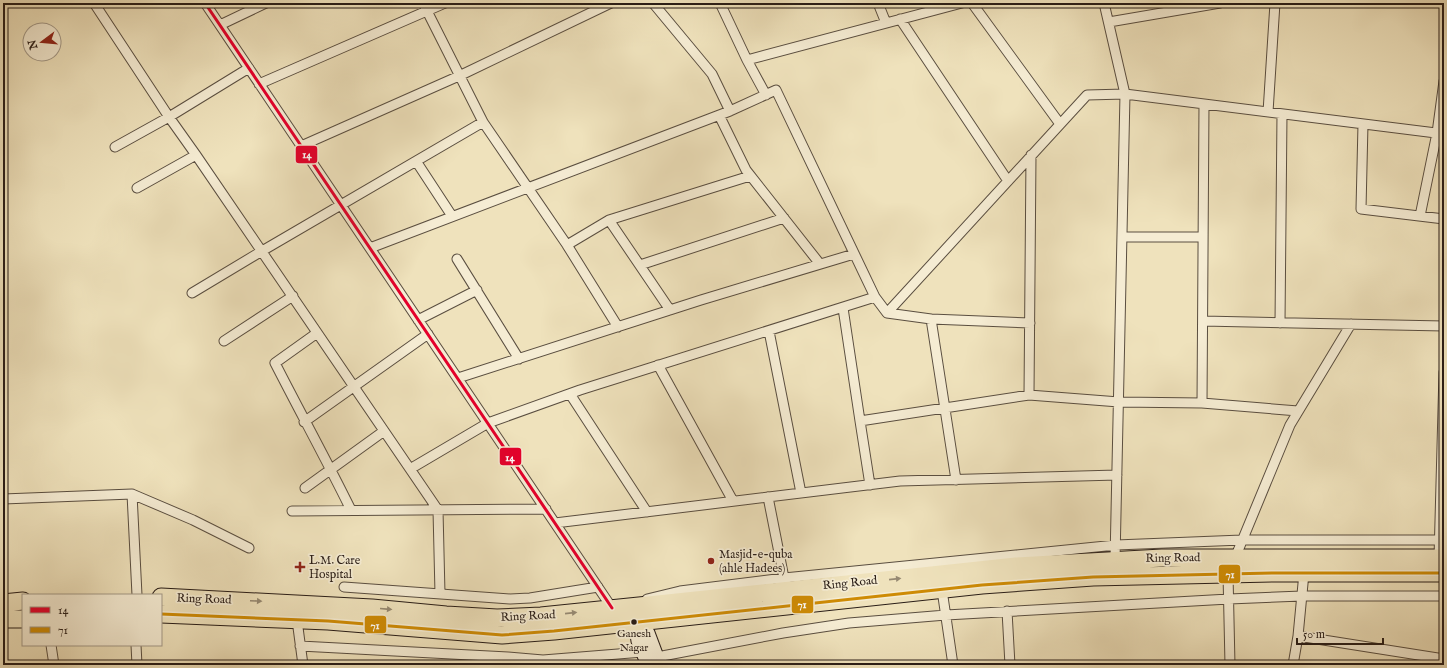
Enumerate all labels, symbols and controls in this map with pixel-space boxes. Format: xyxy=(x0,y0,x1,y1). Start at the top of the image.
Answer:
north arrow xyxy=(22,22,62,62)
text: N xyxy=(25,38,42,52)
line badge: 14 xyxy=(295,145,318,164)
text: 14 xyxy=(302,148,312,162)
line badge: 14 xyxy=(499,447,522,466)
text: 14 xyxy=(505,451,515,465)
place label: Masjid-e-quba (ahle Hadees) xyxy=(719,547,793,576)
street label: Ring Road xyxy=(1145,550,1201,566)
place label: L.M. Care Hospital xyxy=(309,553,361,583)
marker: Masjid-e-quba (ahle Hadees) xyxy=(706,556,716,566)
marker: L.M. Care Hospital xyxy=(294,561,306,573)
line badge: 71 xyxy=(1218,564,1241,584)
text: 71 xyxy=(1225,568,1235,582)
street label: Ring Road xyxy=(822,573,879,593)
one-way arrow xyxy=(889,575,901,582)
street label: Ring Road xyxy=(176,591,232,607)
legend xyxy=(22,594,162,646)
line badge: 71 xyxy=(791,595,814,614)
one-way arrow xyxy=(250,598,263,604)
text: 71 xyxy=(797,598,807,612)
text: 14 xyxy=(58,603,68,618)
one-way arrow xyxy=(380,606,392,612)
street label: Ring Road xyxy=(500,607,556,625)
one-way arrow xyxy=(565,609,577,616)
line badge: 71 xyxy=(364,615,387,634)
marker: Ganesh Nagar xyxy=(629,617,639,627)
text: 71 xyxy=(370,619,380,633)
scale bar xyxy=(1297,620,1383,646)
text: 71 xyxy=(58,623,68,638)
place label: Ganesh Nagar xyxy=(617,627,651,655)
text: 50 m xyxy=(1303,627,1325,642)

